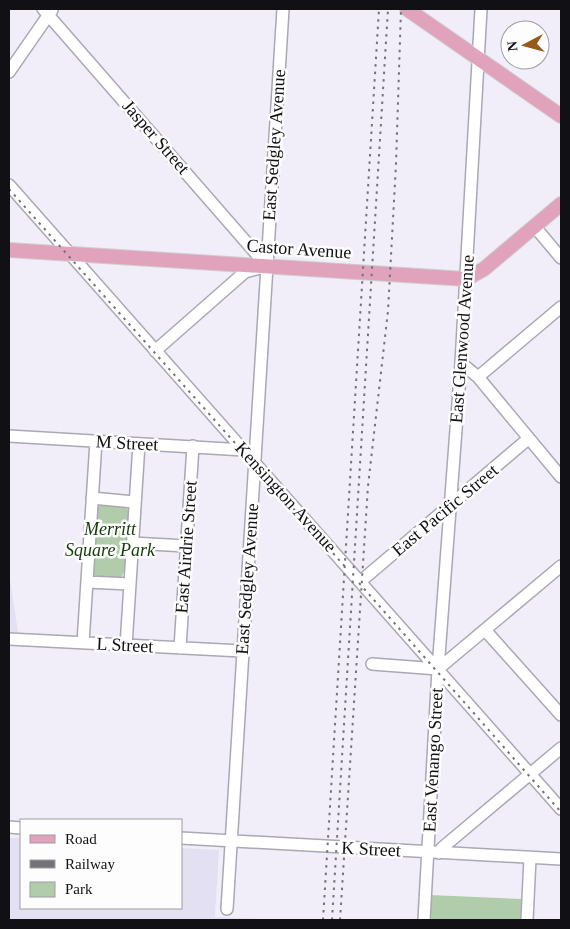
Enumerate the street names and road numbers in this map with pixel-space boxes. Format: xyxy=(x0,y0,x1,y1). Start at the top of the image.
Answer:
street label: East Sedgley Avenue xyxy=(259,69,289,221)
street label: Jasper Street xyxy=(118,96,194,178)
street label: Castor Avenue xyxy=(246,235,352,263)
street label: East Glenwood Avenue xyxy=(446,254,478,424)
street label: M Street xyxy=(95,431,159,455)
street label: Kensington Avenue xyxy=(231,438,341,556)
street label: East Pacific Street xyxy=(388,460,502,560)
street label: East Airdrie Street xyxy=(171,480,201,614)
street label: East Sedgley Avenue xyxy=(232,503,262,655)
street label: L Street xyxy=(96,634,154,656)
street label: East Venango Street xyxy=(419,687,447,833)
street label: K Street xyxy=(341,837,401,861)

